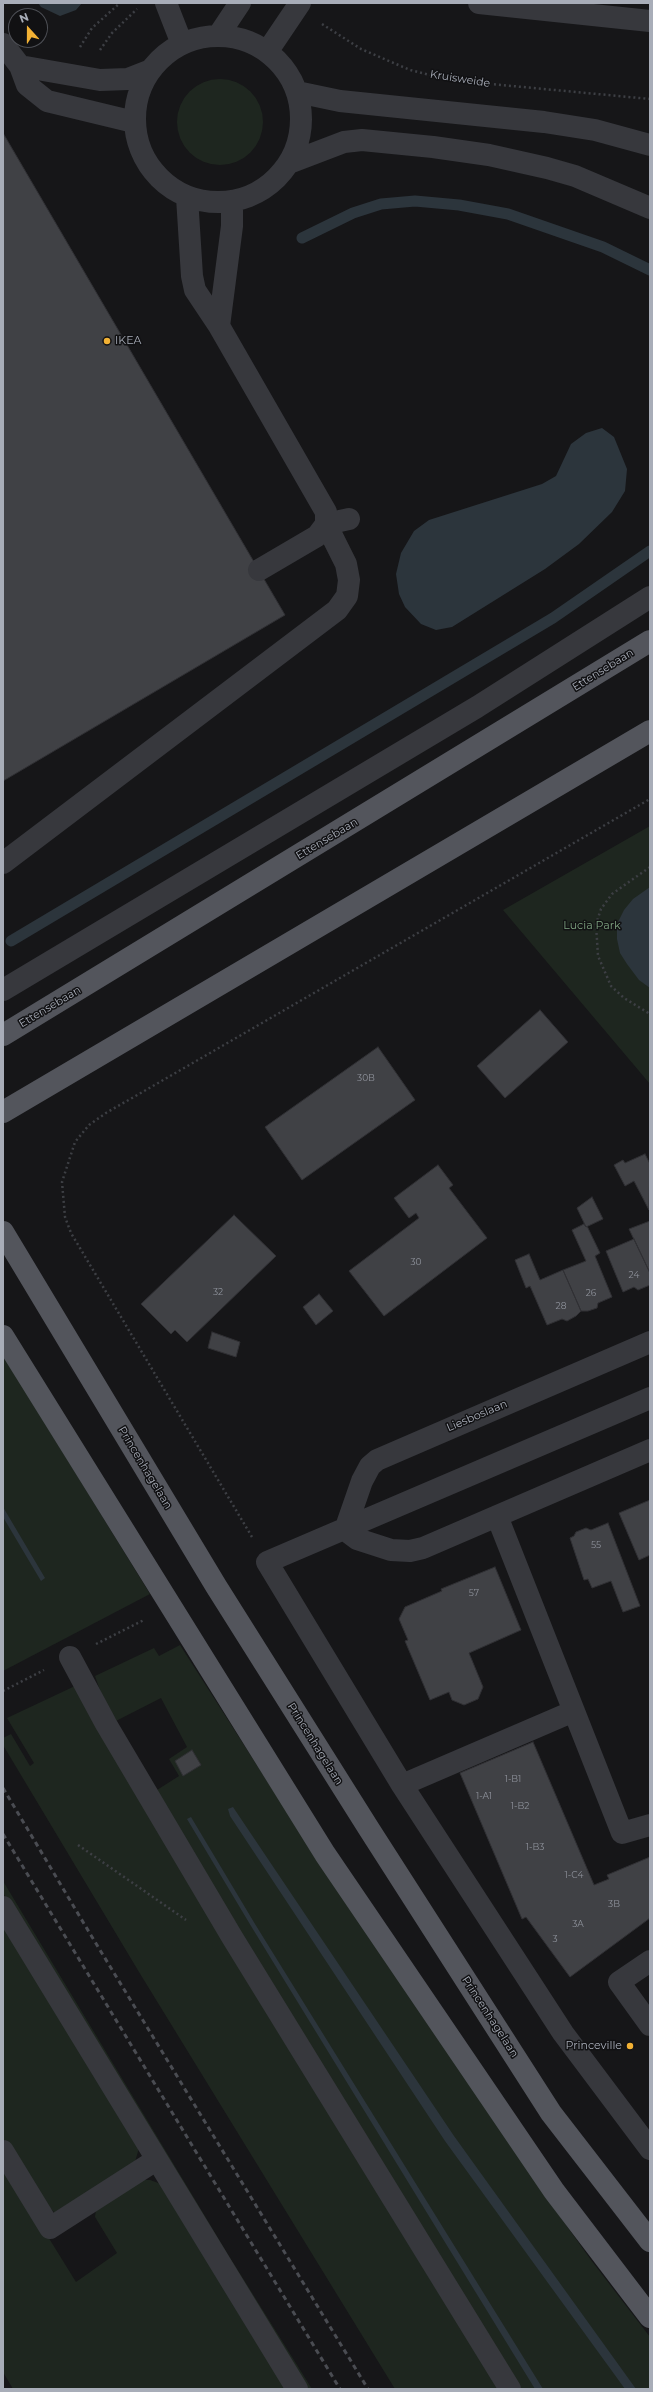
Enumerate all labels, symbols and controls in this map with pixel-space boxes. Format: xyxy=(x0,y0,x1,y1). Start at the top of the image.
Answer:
north arrow xyxy=(8,8,48,48)
text: N xyxy=(17,10,31,26)
street label: Kruisweide xyxy=(429,68,491,90)
place label: IKEA xyxy=(115,334,141,348)
marker: IKEA xyxy=(102,336,112,346)
street label: Ettensebaan xyxy=(570,646,636,694)
street label: Ettensebaan xyxy=(294,815,360,863)
park label: Lucia Park xyxy=(563,919,621,933)
street label: Ettensebaan xyxy=(17,983,83,1031)
house number: 30B xyxy=(357,1073,375,1083)
house number: 30 xyxy=(410,1257,422,1267)
house number: 24 xyxy=(629,1270,639,1280)
house number: 32 xyxy=(213,1287,223,1297)
house number: 26 xyxy=(586,1288,596,1298)
house number: 28 xyxy=(556,1301,566,1311)
street label: Liesboslaan xyxy=(445,1397,509,1435)
street label: Princenhagelaan xyxy=(115,1424,175,1512)
house number: 55 xyxy=(591,1540,601,1550)
house number: 57 xyxy=(469,1588,479,1598)
street label: Princenhagelaan xyxy=(284,1701,346,1787)
house number: 1-B1 xyxy=(505,1774,521,1784)
house number: 1-A1 xyxy=(476,1791,492,1801)
house number: 1-B2 xyxy=(511,1801,529,1811)
house number: 1-B3 xyxy=(526,1842,544,1852)
house number: 1-C4 xyxy=(565,1870,583,1880)
house number: 3B xyxy=(608,1899,620,1909)
house number: 3A xyxy=(572,1919,584,1929)
house number: 3 xyxy=(552,1934,558,1944)
street label: Princenhagelaan xyxy=(459,1974,521,2060)
place label: Princeville xyxy=(566,2039,622,2053)
marker: Princeville xyxy=(625,2041,635,2051)

